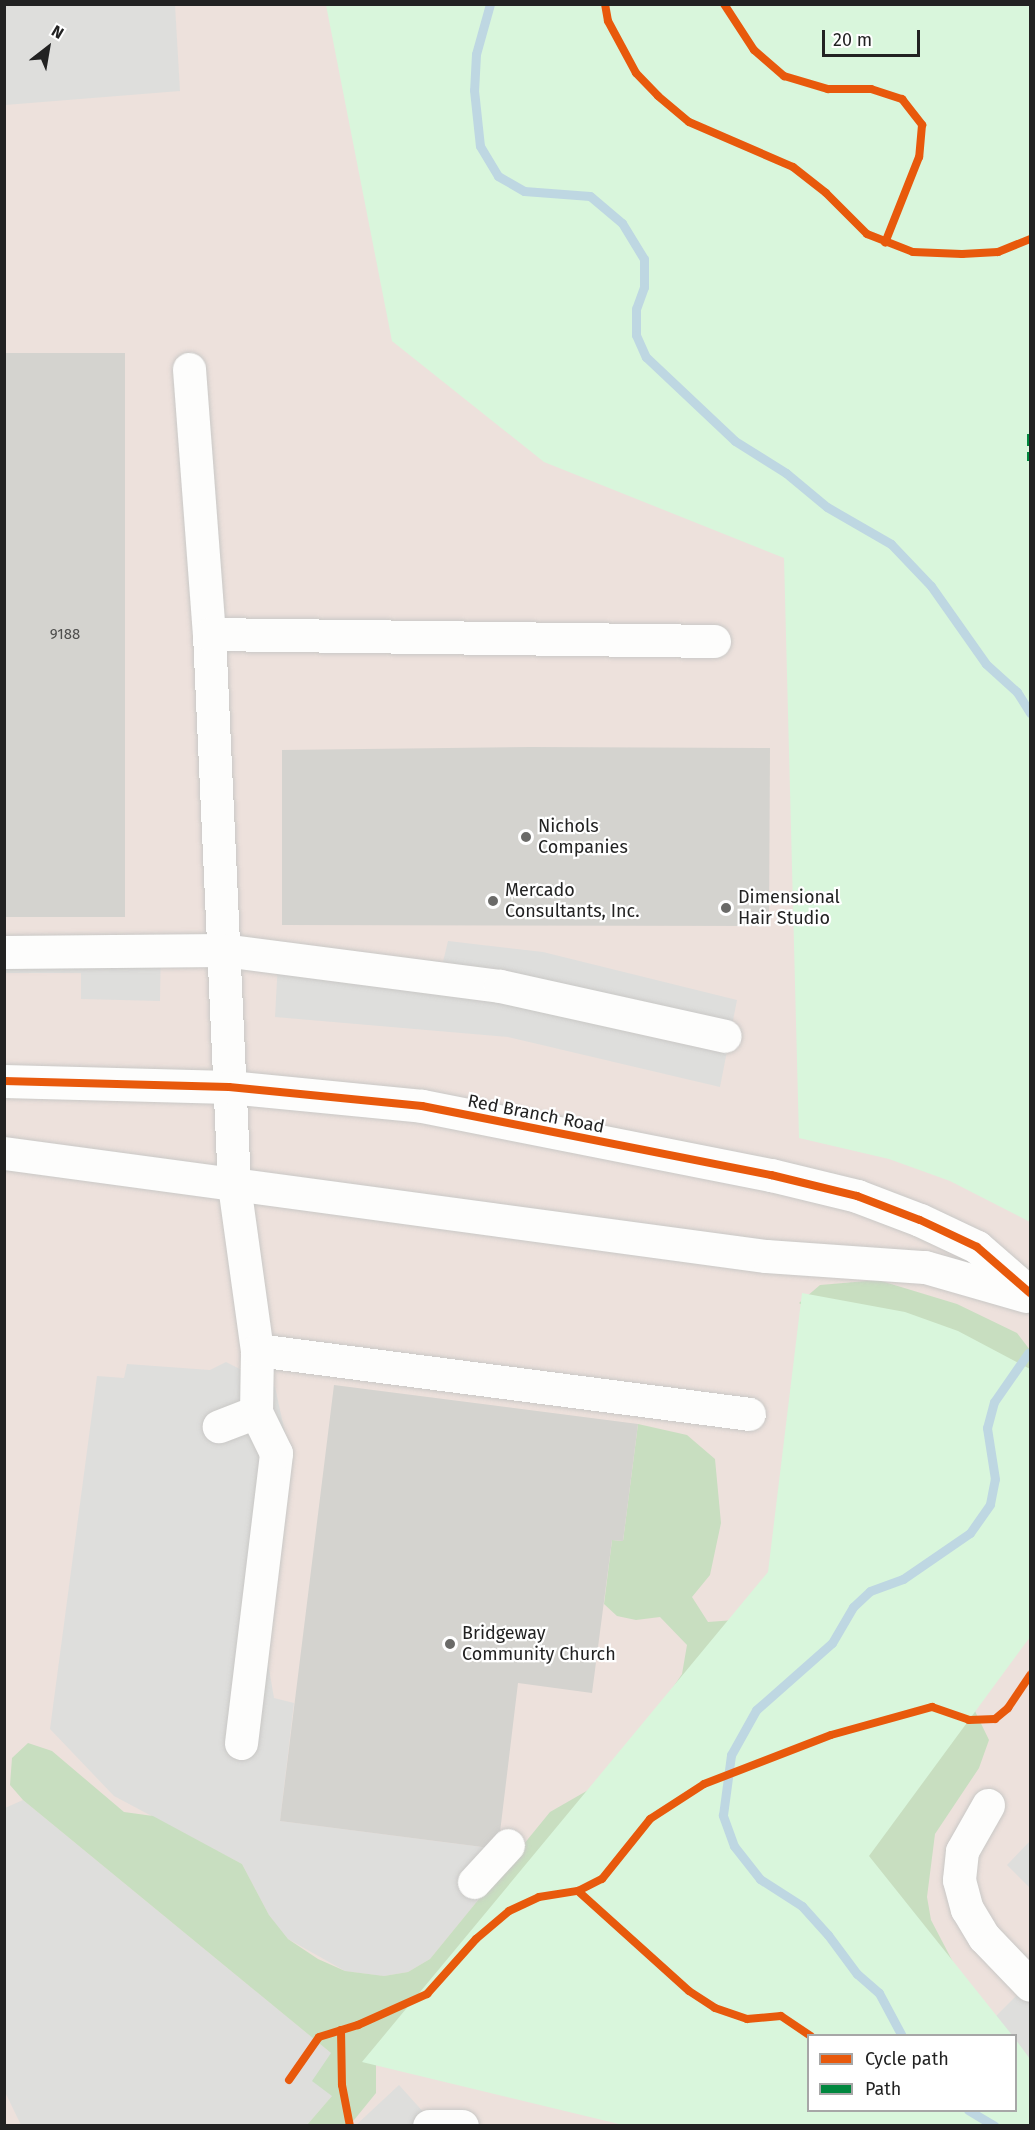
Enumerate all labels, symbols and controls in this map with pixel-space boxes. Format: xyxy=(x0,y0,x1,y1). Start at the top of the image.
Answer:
north arrow xyxy=(18,18,78,78)
scale bar xyxy=(825,18,922,56)
text: N xyxy=(48,21,67,43)
text: 20 m xyxy=(833,29,872,51)
house number: 9188 xyxy=(50,626,80,644)
place label: Nichols Companies xyxy=(538,816,628,858)
marker: Nichols Companies xyxy=(519,830,533,844)
place label: Mercado Consultants, Inc. xyxy=(505,880,640,922)
place label: Dimensional Hair Studio xyxy=(738,887,840,930)
marker: Mercado Consultants, Inc. xyxy=(486,894,500,908)
marker: Dimensional Hair Studio xyxy=(719,901,733,915)
street label: Red Branch Road xyxy=(466,1090,606,1138)
place label: Bridgeway Community Church xyxy=(462,1623,616,1666)
marker: Bridgeway Community Church xyxy=(443,1637,457,1651)
legend xyxy=(807,2034,1017,2112)
text: Cycle path xyxy=(865,2048,949,2070)
text: Path xyxy=(865,2078,901,2100)

